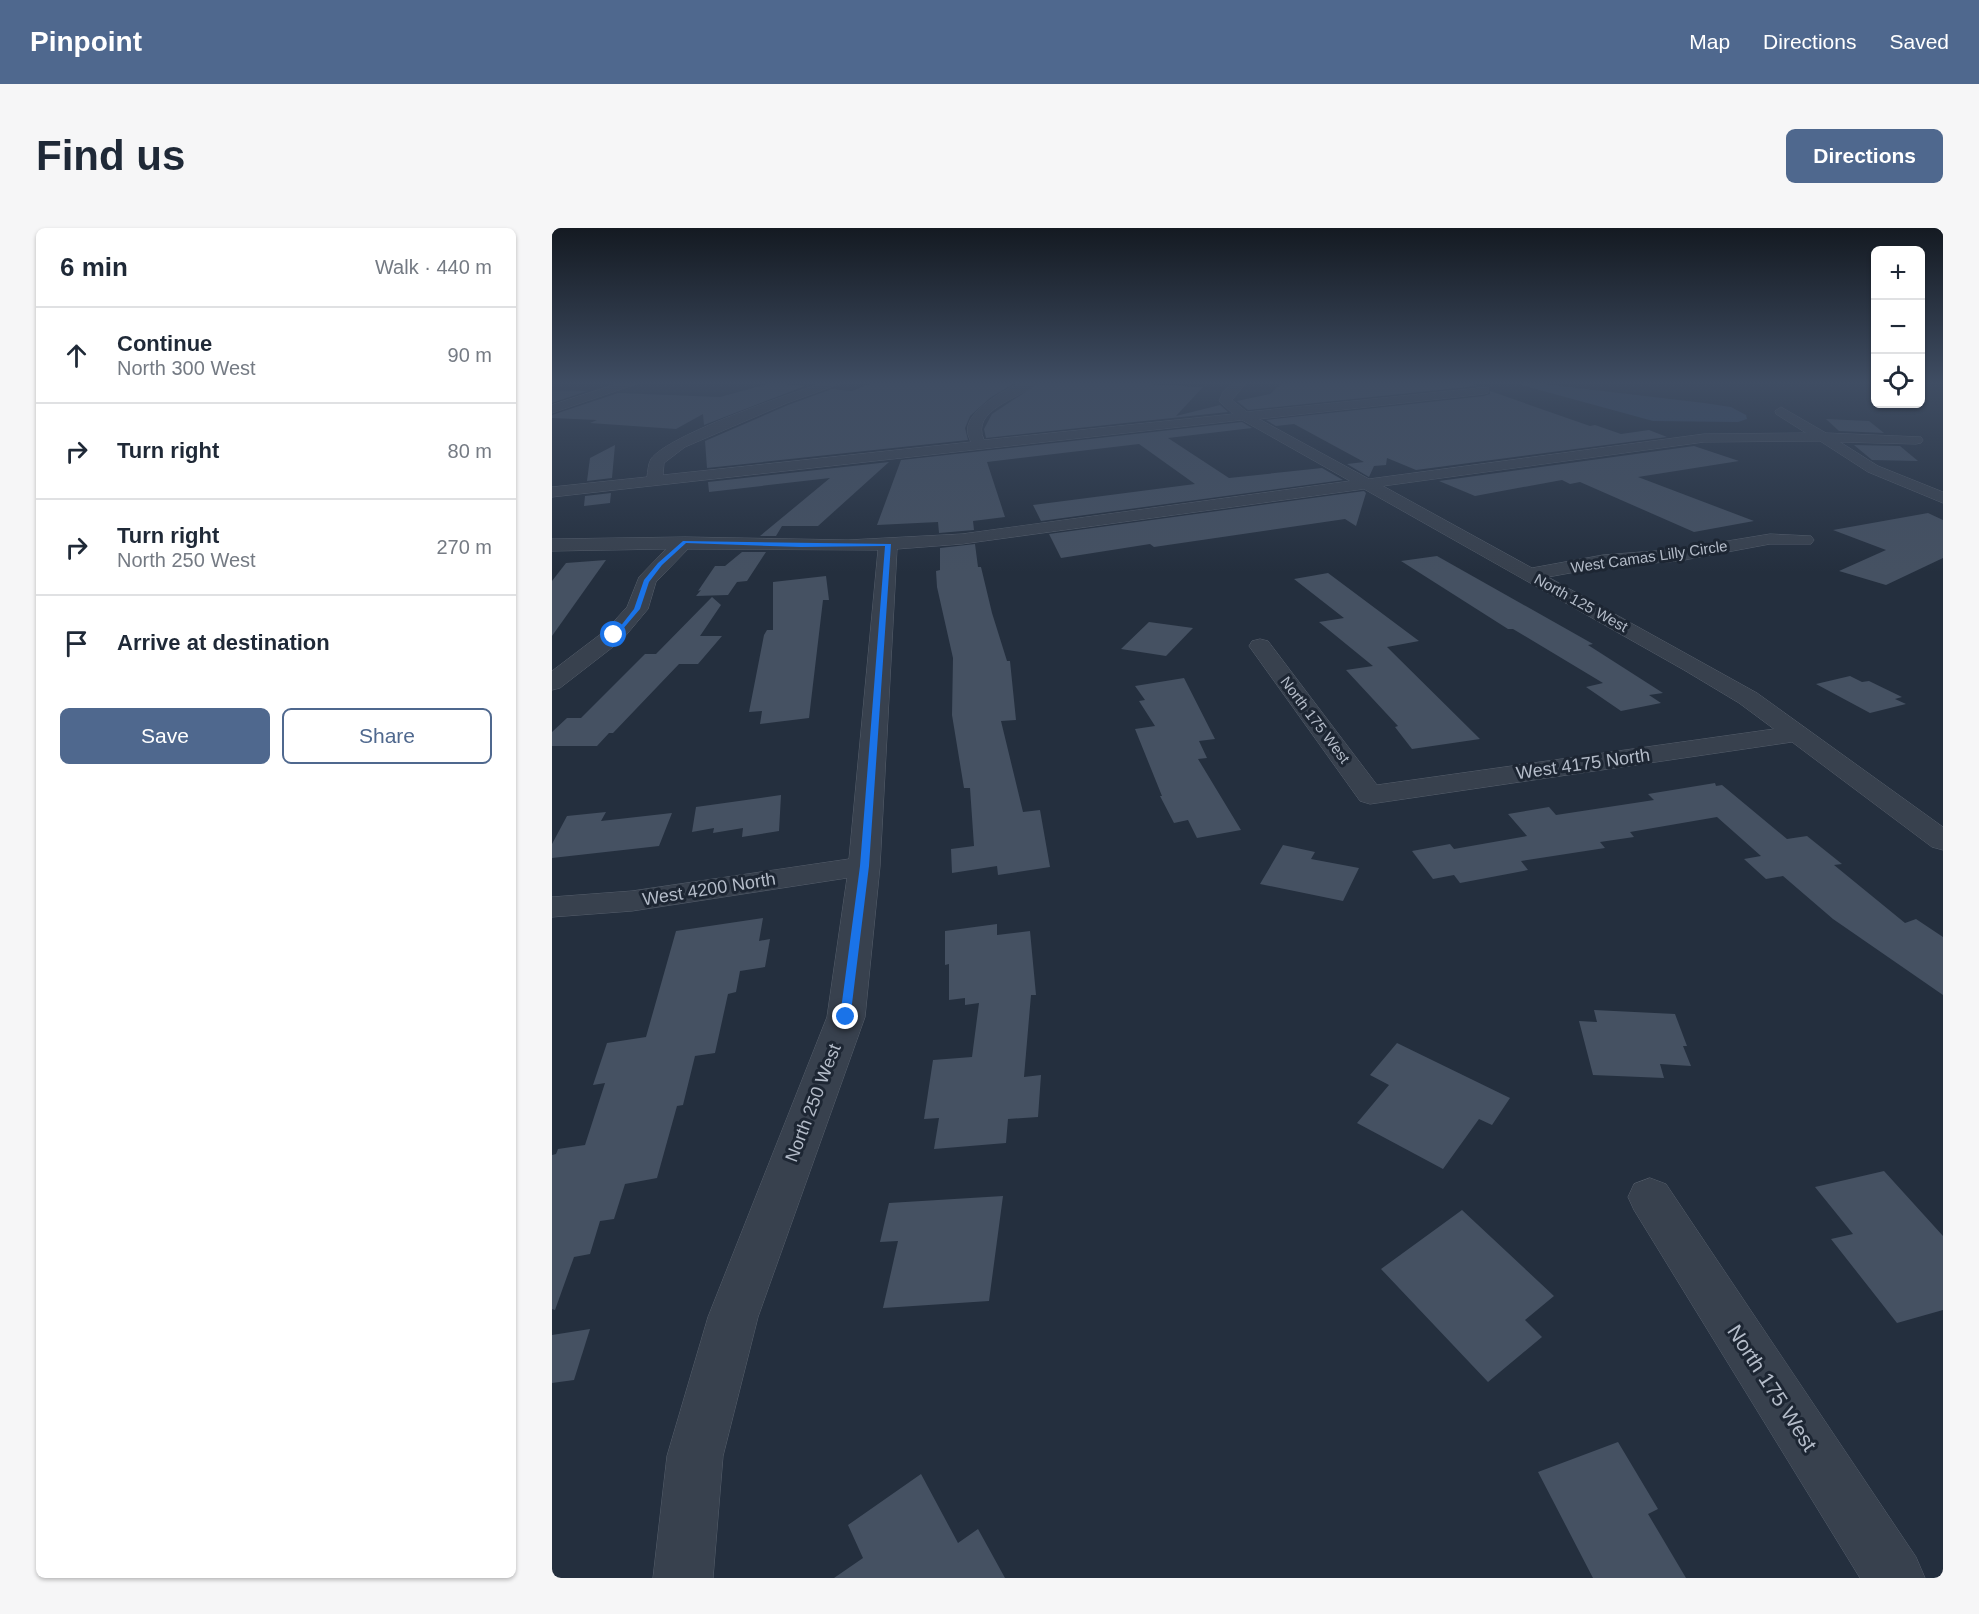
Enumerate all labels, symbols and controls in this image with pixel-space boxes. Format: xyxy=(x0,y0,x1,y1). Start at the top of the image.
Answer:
text: Pinpoint xyxy=(30,26,142,57)
text: Map xyxy=(1689,30,1730,53)
text: Directions xyxy=(1763,30,1856,53)
text: Saved xyxy=(1889,30,1949,53)
button: Directions xyxy=(1786,129,1943,183)
text: Find us xyxy=(36,132,185,179)
map controls xyxy=(1871,246,1925,408)
button: + xyxy=(1871,246,1925,300)
text: 6 min xyxy=(60,252,128,282)
text: Walk · 440 m xyxy=(375,256,492,278)
button: − xyxy=(1871,300,1925,354)
text: Continue xyxy=(117,331,212,356)
icon: ahead xyxy=(60,339,93,372)
text: 90 m xyxy=(448,344,492,366)
button: locate xyxy=(1871,354,1925,408)
text: North 300 West xyxy=(117,357,256,379)
icon: right xyxy=(60,435,93,468)
text: Turn right xyxy=(117,438,219,463)
text: 80 m xyxy=(448,440,492,462)
text: Turn right xyxy=(117,523,219,548)
icon: right xyxy=(60,531,93,564)
text: 270 m xyxy=(436,536,492,558)
street label: West Camas Lilly Circle xyxy=(1569,537,1728,576)
text: North 250 West xyxy=(117,549,256,571)
street label: North 125 West xyxy=(1532,570,1632,636)
route start xyxy=(600,621,626,647)
icon: arrive xyxy=(60,627,93,660)
text: Arrive at destination xyxy=(117,630,330,655)
street label: North 175 West xyxy=(1277,673,1354,767)
button: Save xyxy=(60,708,270,764)
button: Share xyxy=(282,708,492,764)
street label: West 4175 North xyxy=(1515,745,1651,783)
street label: West 4200 North xyxy=(641,869,777,909)
route end xyxy=(832,1003,858,1029)
street label: North 250 West xyxy=(781,1041,845,1165)
street label: North 175 West xyxy=(1723,1320,1822,1455)

